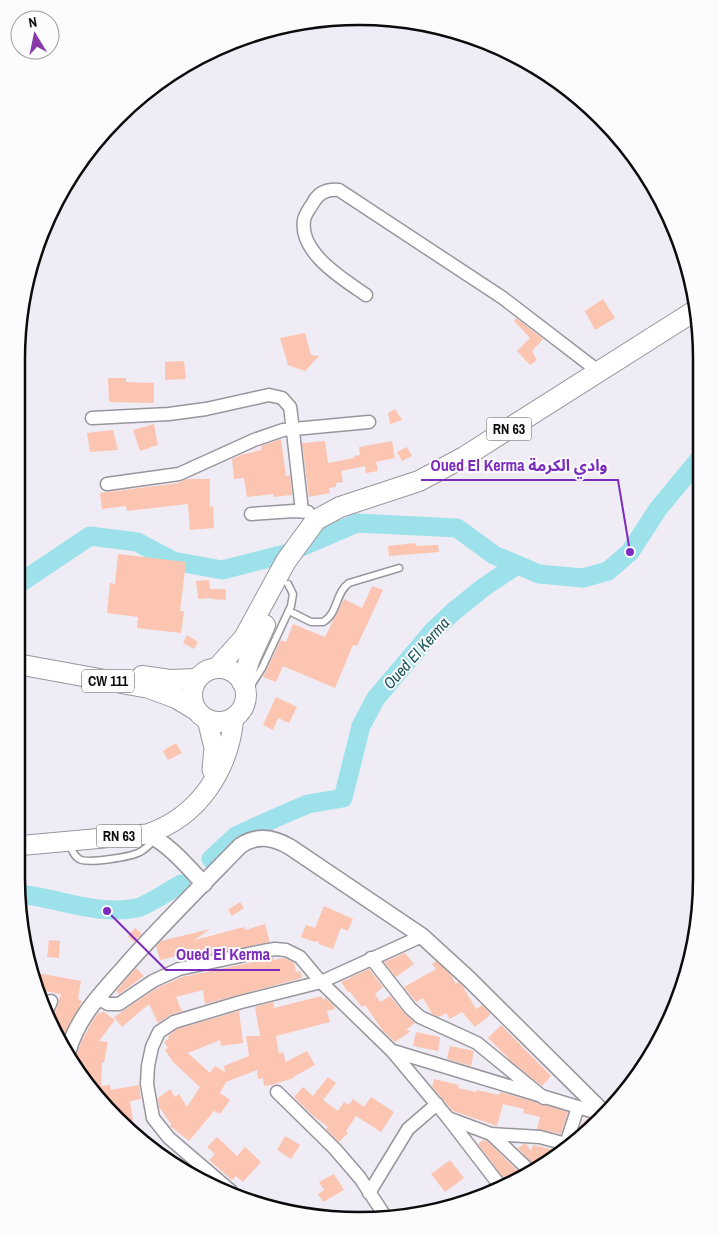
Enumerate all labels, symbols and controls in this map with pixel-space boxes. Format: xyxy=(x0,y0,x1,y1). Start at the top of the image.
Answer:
north arrow xyxy=(10,10,60,60)
text: N xyxy=(27,13,38,32)
road number: RN 63 xyxy=(486,418,532,440)
callout: Oued El Kerma وادي الكرمة xyxy=(421,449,618,480)
text: Oued El Kerma وادي الكرمة xyxy=(430,454,608,479)
water label: Oued El Kerma xyxy=(378,612,454,694)
road number: CW 111 xyxy=(82,669,134,692)
road number: RN 63 xyxy=(96,824,142,848)
callout: Oued El Kerma xyxy=(166,939,280,970)
text: Oued El Kerma xyxy=(176,943,271,965)

